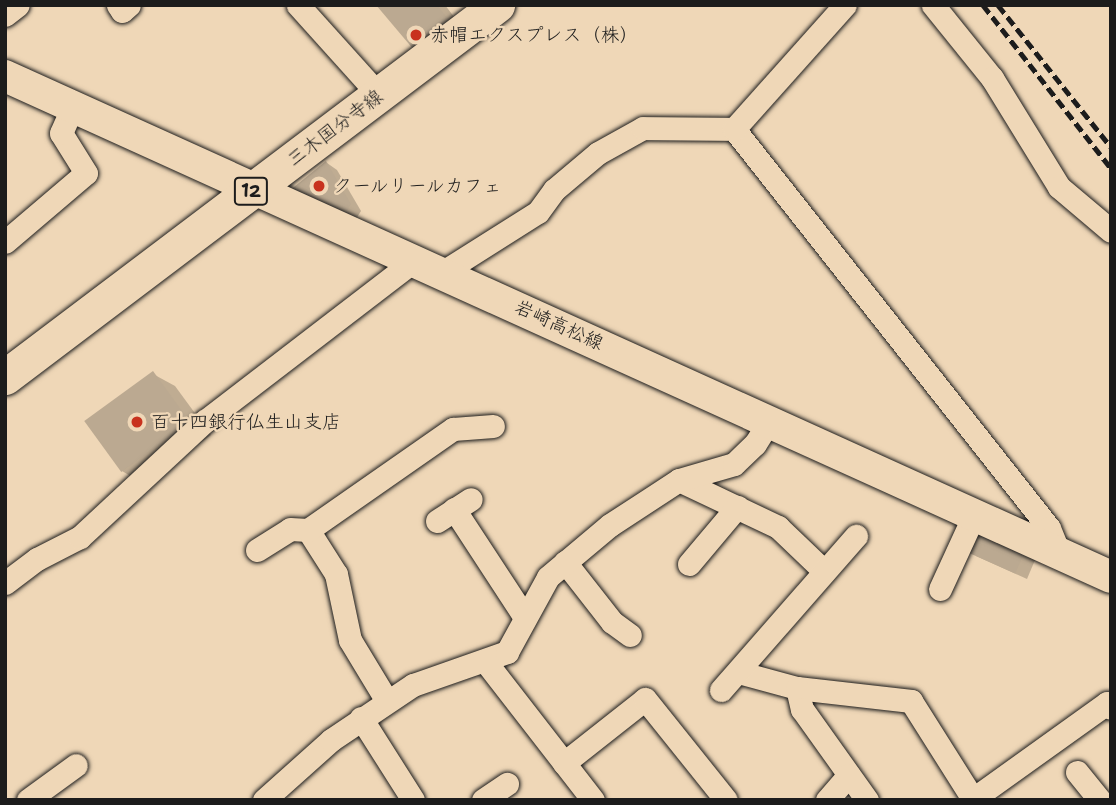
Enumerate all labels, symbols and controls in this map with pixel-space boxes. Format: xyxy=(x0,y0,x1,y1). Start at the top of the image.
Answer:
place label: 赤帽エクスプレス（株） xyxy=(430,24,639,46)
marker: 赤帽エクスプレス（株） xyxy=(408,27,424,43)
street label: 三木国分寺線 xyxy=(283,85,387,171)
place label: クールリールカフェ xyxy=(333,175,504,197)
road number: 12 xyxy=(233,176,268,206)
marker: クールリールカフェ xyxy=(311,178,327,194)
street label: 岩崎高松線 xyxy=(511,295,607,355)
place label: 百十四銀行仏生山支店 xyxy=(151,411,341,433)
marker: 百十四銀行仏生山支店 xyxy=(129,414,145,430)

